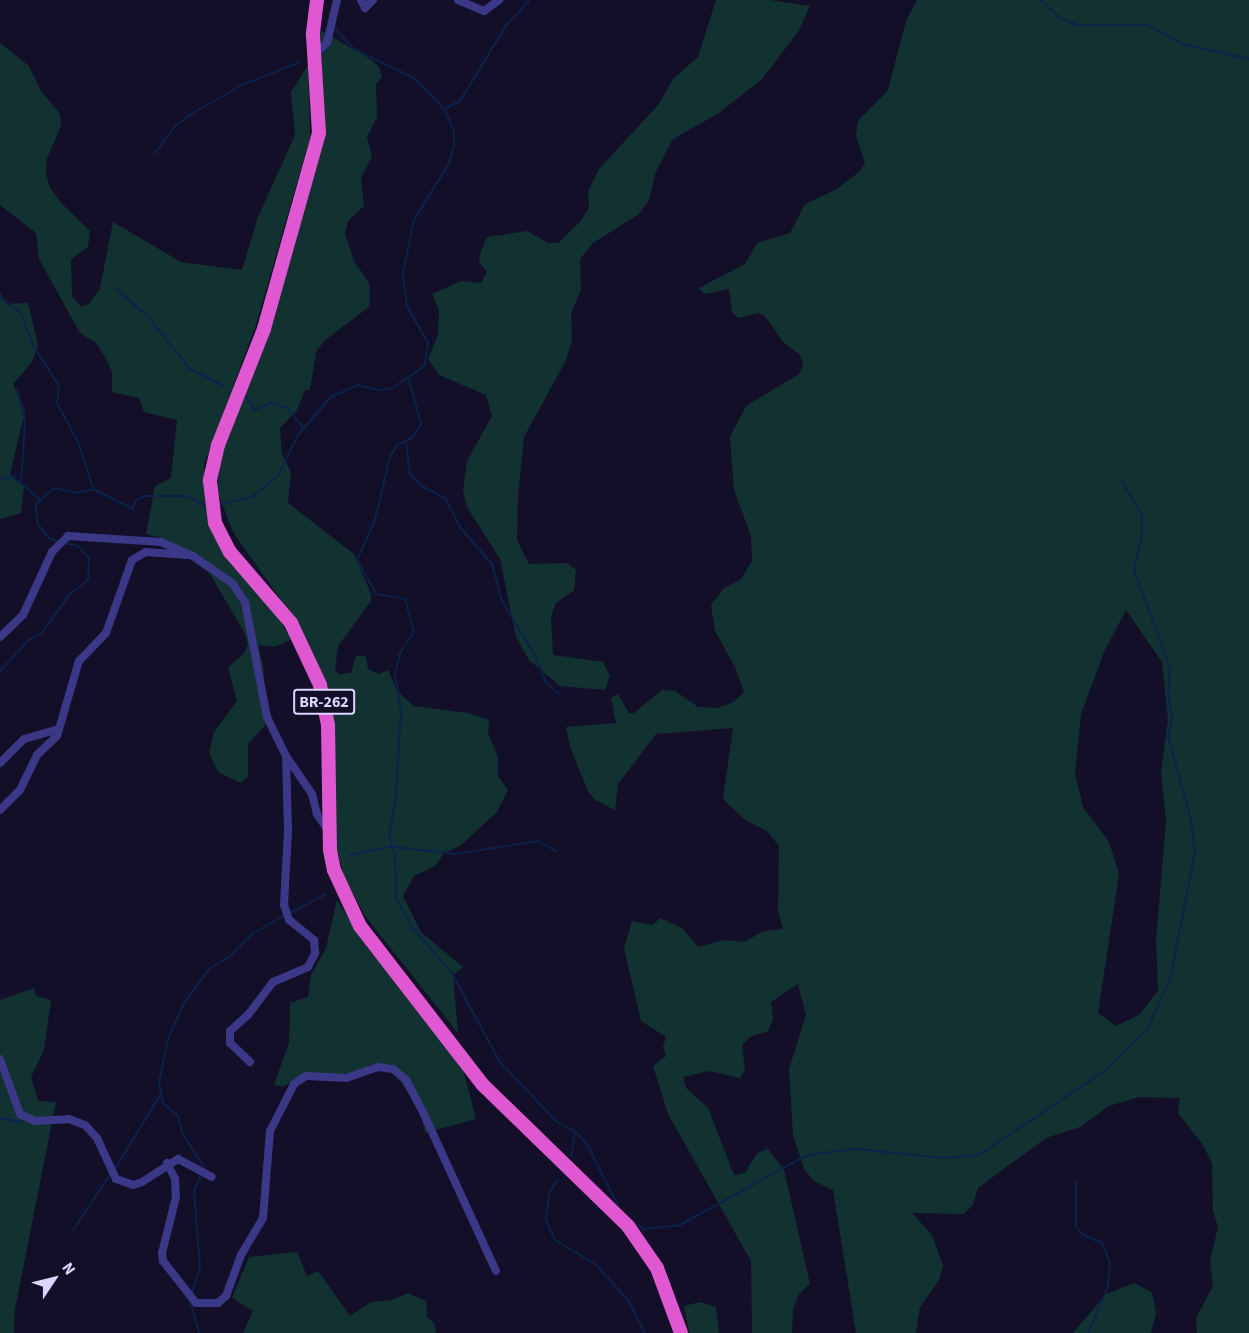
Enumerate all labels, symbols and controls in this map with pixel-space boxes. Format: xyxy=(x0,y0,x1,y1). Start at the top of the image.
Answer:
road number: BR-262 xyxy=(292,689,356,715)
north arrow xyxy=(24,1249,84,1309)
text: N xyxy=(57,1258,81,1279)

